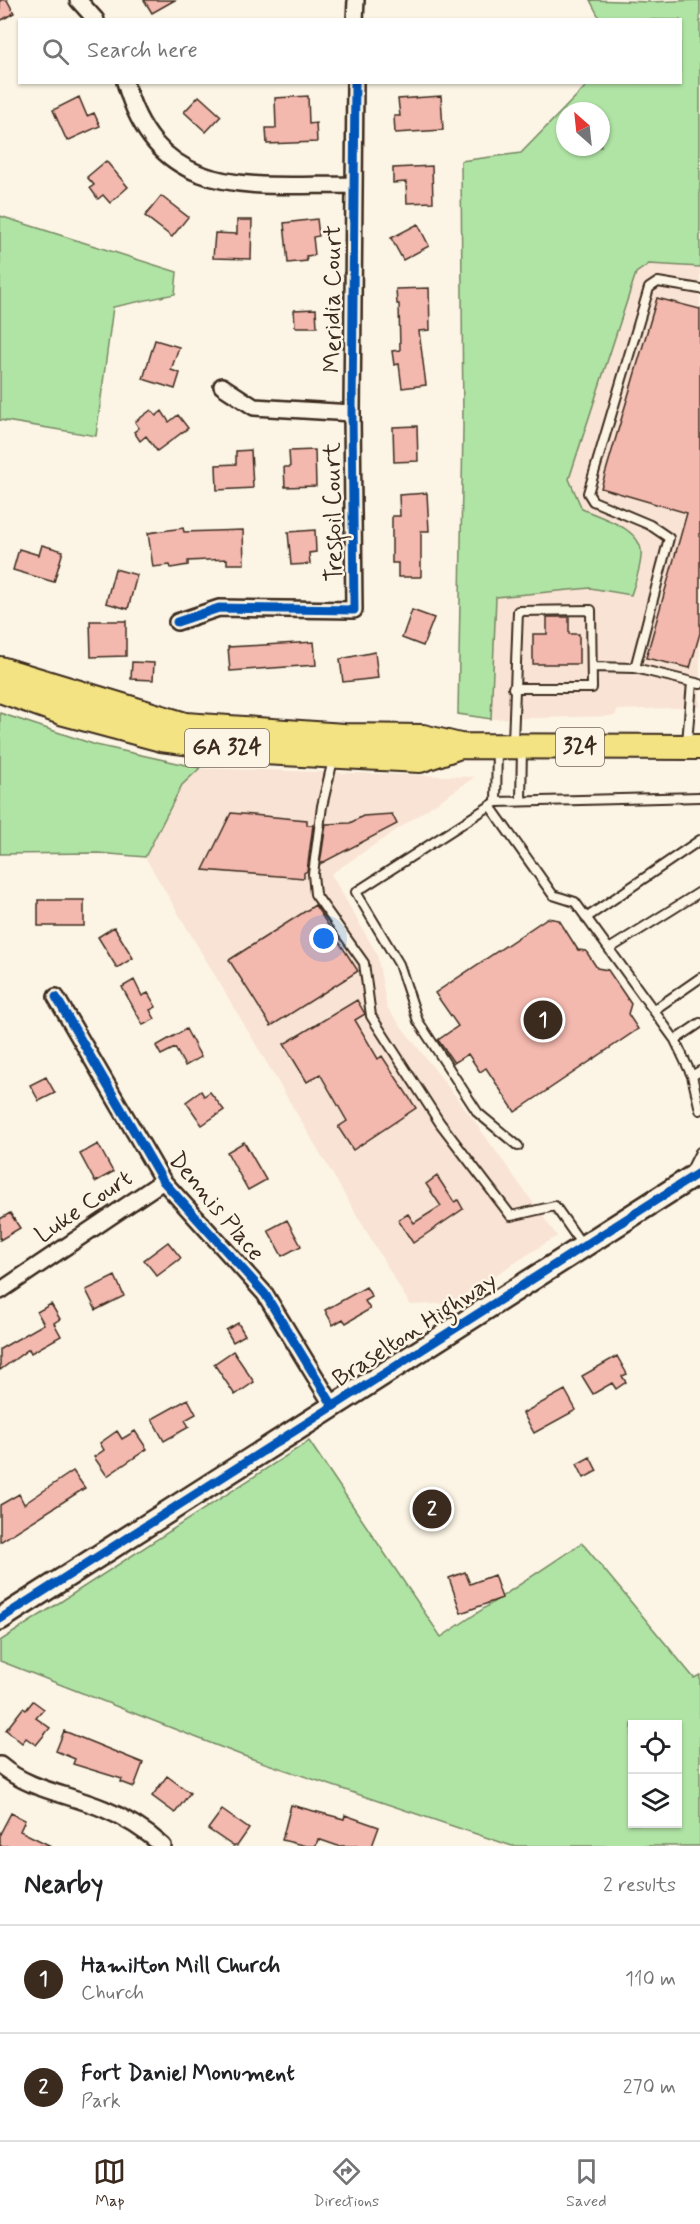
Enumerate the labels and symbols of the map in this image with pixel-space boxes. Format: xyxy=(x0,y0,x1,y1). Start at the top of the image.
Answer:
north arrow xyxy=(556,102,610,156)
street label: Meridia Court xyxy=(318,225,349,373)
street label: Tresfoil Court xyxy=(317,442,353,582)
road number: 324 xyxy=(556,728,604,766)
road number: GA 324 xyxy=(185,729,269,767)
your location xyxy=(309,924,338,953)
pin: 1 xyxy=(524,998,562,1042)
street label: Dennis Place xyxy=(161,1146,271,1268)
street label: Luke Court xyxy=(29,1163,139,1251)
street label: Braselton Highway xyxy=(327,1265,505,1397)
pin: 2 xyxy=(412,1486,452,1532)

